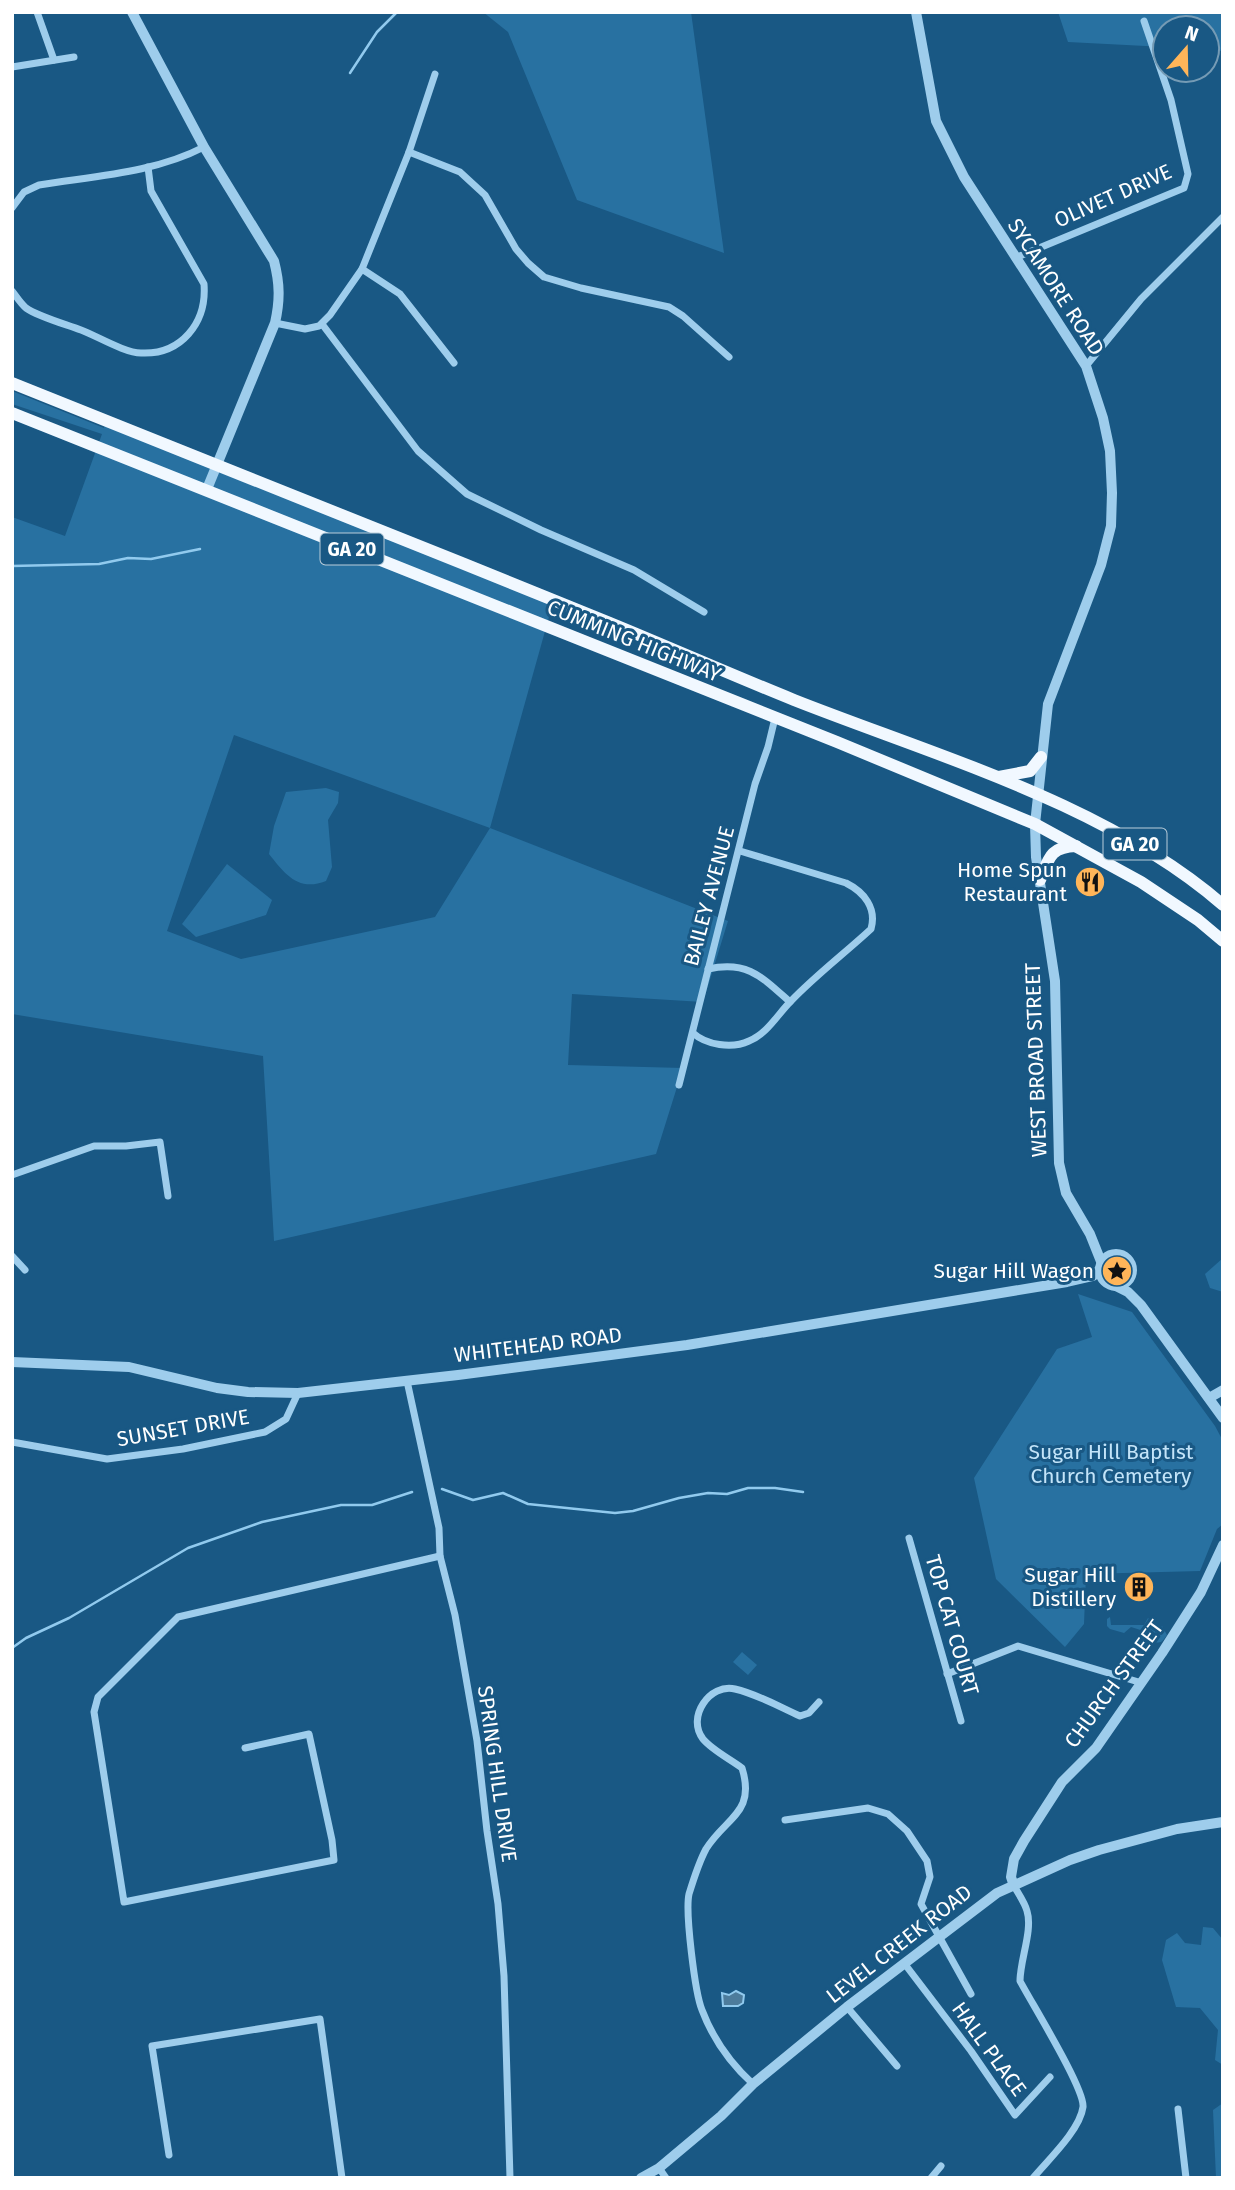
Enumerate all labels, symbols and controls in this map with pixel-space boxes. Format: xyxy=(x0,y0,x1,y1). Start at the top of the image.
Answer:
north arrow xyxy=(1151,14,1221,84)
text: N xyxy=(1182,21,1202,46)
street label: OLIVET DRIVE xyxy=(1050,159,1176,233)
street label: SYCAMORE ROAD xyxy=(1002,214,1110,360)
road number: GA 20 xyxy=(320,534,384,564)
street label: CUMMING HIGHWAY xyxy=(543,594,725,688)
street label: BAILEY AVENUE xyxy=(678,823,740,969)
road number: GA 20 xyxy=(1104,828,1166,860)
place label: Home Spun Restaurant xyxy=(957,857,1067,907)
restaurant icon: Home Spun Restaurant xyxy=(1073,865,1107,899)
street label: WEST BROAD STREET xyxy=(1020,962,1052,1158)
place icon: Sugar Hill Wagon xyxy=(1100,1254,1134,1288)
place label: Sugar Hill Wagon xyxy=(934,1258,1094,1284)
street label: WHITEHEAD ROAD xyxy=(453,1322,623,1368)
street label: SUNSET DRIVE xyxy=(115,1404,251,1452)
park label: Sugar Hill Baptist Church Cemetery xyxy=(1029,1439,1194,1489)
street label: TOP CAT COURT xyxy=(920,1552,984,1698)
place label: Sugar Hill Distillery xyxy=(1024,1562,1117,1612)
building icon: Sugar Hill Distillery xyxy=(1122,1570,1156,1604)
street label: CHURCH STREET xyxy=(1059,1615,1169,1753)
street label: SPRING HILL DRIVE xyxy=(472,1684,522,1864)
street label: LEVEL CREEK ROAD xyxy=(821,1879,977,2009)
street label: HALL PLACE xyxy=(946,1997,1032,2101)

